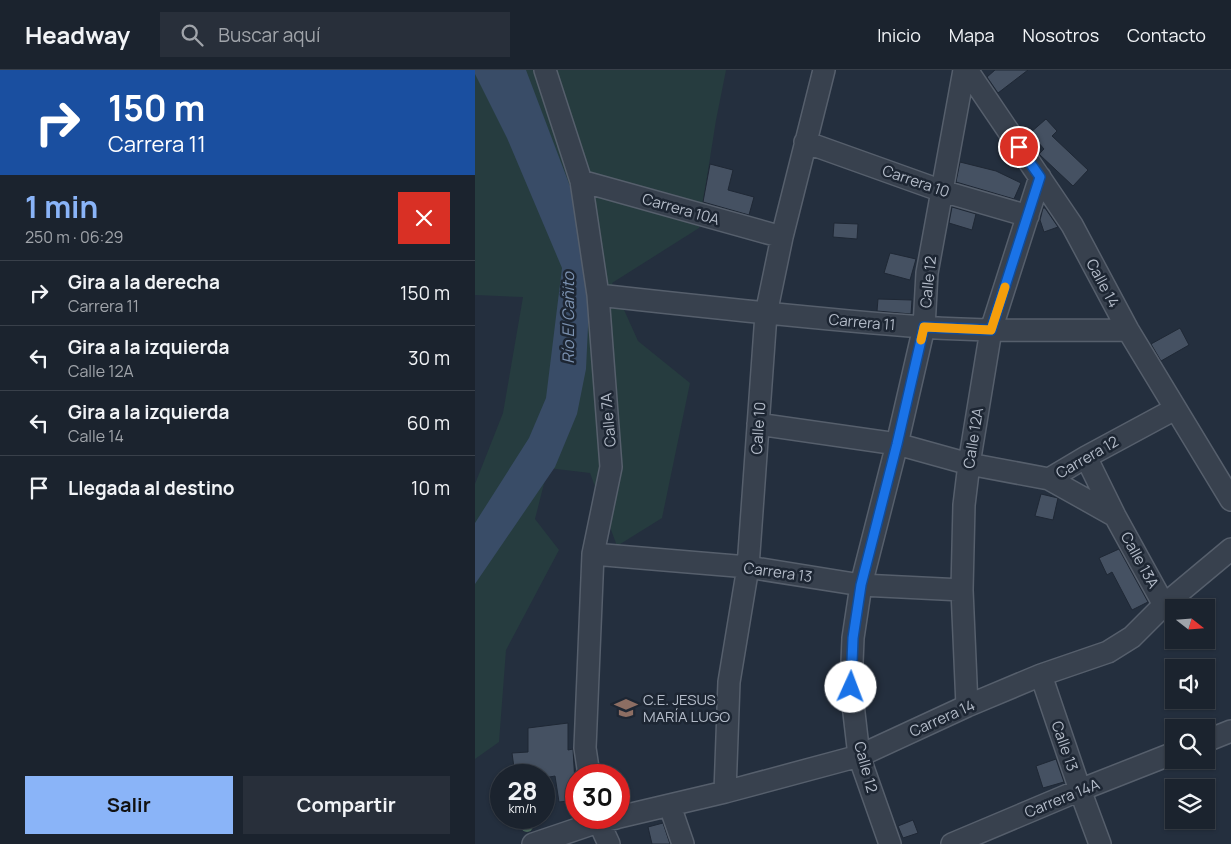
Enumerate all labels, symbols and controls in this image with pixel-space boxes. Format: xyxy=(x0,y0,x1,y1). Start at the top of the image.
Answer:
search box xyxy=(160,12,510,57)
text: Headway xyxy=(25,18,130,51)
icon: search xyxy=(178,21,206,49)
text: Buscar aquí xyxy=(218,22,320,48)
text: Inicio xyxy=(877,23,921,47)
text: Mapa xyxy=(949,23,995,47)
text: Nosotros xyxy=(1023,23,1099,47)
text: Contacto xyxy=(1127,23,1206,47)
text: 150 m xyxy=(108,84,205,132)
icon: right xyxy=(25,90,90,155)
pin xyxy=(998,126,1040,168)
text: Carrera 11 xyxy=(108,129,206,159)
icon: arrive xyxy=(1005,133,1033,161)
street label: Carrera 10 xyxy=(880,160,952,202)
text: 1 min xyxy=(25,186,98,227)
street label: Carrera 10A xyxy=(640,188,723,230)
button: close xyxy=(398,192,450,244)
text: 250 m · 06:29 xyxy=(25,226,123,248)
street label: Calle 12 xyxy=(915,255,941,309)
street label: Calle 14 xyxy=(1081,255,1125,311)
text: Gira a la derecha xyxy=(68,269,220,295)
water label: Río El Cañito xyxy=(557,271,579,364)
icon: right xyxy=(25,279,53,307)
text: 150 m xyxy=(400,280,450,306)
text: Carrera 11 xyxy=(68,295,139,317)
street label: Carrera 11 xyxy=(828,309,896,335)
text: Gira a la izquierda xyxy=(68,334,229,360)
icon: left xyxy=(25,344,53,372)
text: 30 m xyxy=(408,345,450,371)
text: Calle 12A xyxy=(68,360,134,382)
street label: Calle 7A xyxy=(595,392,621,448)
text: Gira a la izquierda xyxy=(68,399,229,425)
street label: Calle 10 xyxy=(746,401,770,455)
street label: Calle 12A xyxy=(958,406,988,470)
icon: left xyxy=(25,409,53,437)
text: 60 m xyxy=(407,410,450,436)
text: Calle 14 xyxy=(68,425,124,447)
street label: Carrera 12 xyxy=(1052,431,1122,483)
icon: arrive xyxy=(25,474,53,502)
text: Llegada al destino xyxy=(68,475,235,501)
text: 10 m xyxy=(411,475,450,501)
street label: Calle 13A xyxy=(1116,528,1164,592)
street label: Carrera 13 xyxy=(742,557,814,587)
north arrow xyxy=(1165,599,1215,649)
map controls xyxy=(1165,599,1215,829)
button: sound xyxy=(1165,659,1215,709)
position arrow xyxy=(824,660,876,712)
place label: C.E. JESUS MARÍA LUGO xyxy=(643,689,730,727)
street label: Carrera 14 xyxy=(906,694,978,742)
school or university icon: C.E. JESUS MARÍA LUGO xyxy=(613,695,639,721)
street label: Calle 13 xyxy=(1047,718,1083,774)
button: search xyxy=(1165,719,1215,769)
street label: Calle 12 xyxy=(849,739,883,795)
speed limit sign: 30 xyxy=(565,764,630,829)
text: 28 xyxy=(507,773,538,808)
street label: Carrera 14A xyxy=(1021,773,1103,823)
button: Salir xyxy=(25,776,233,834)
button: Compartir xyxy=(243,776,450,834)
button: layers xyxy=(1165,779,1215,829)
text: km/h xyxy=(509,800,536,817)

